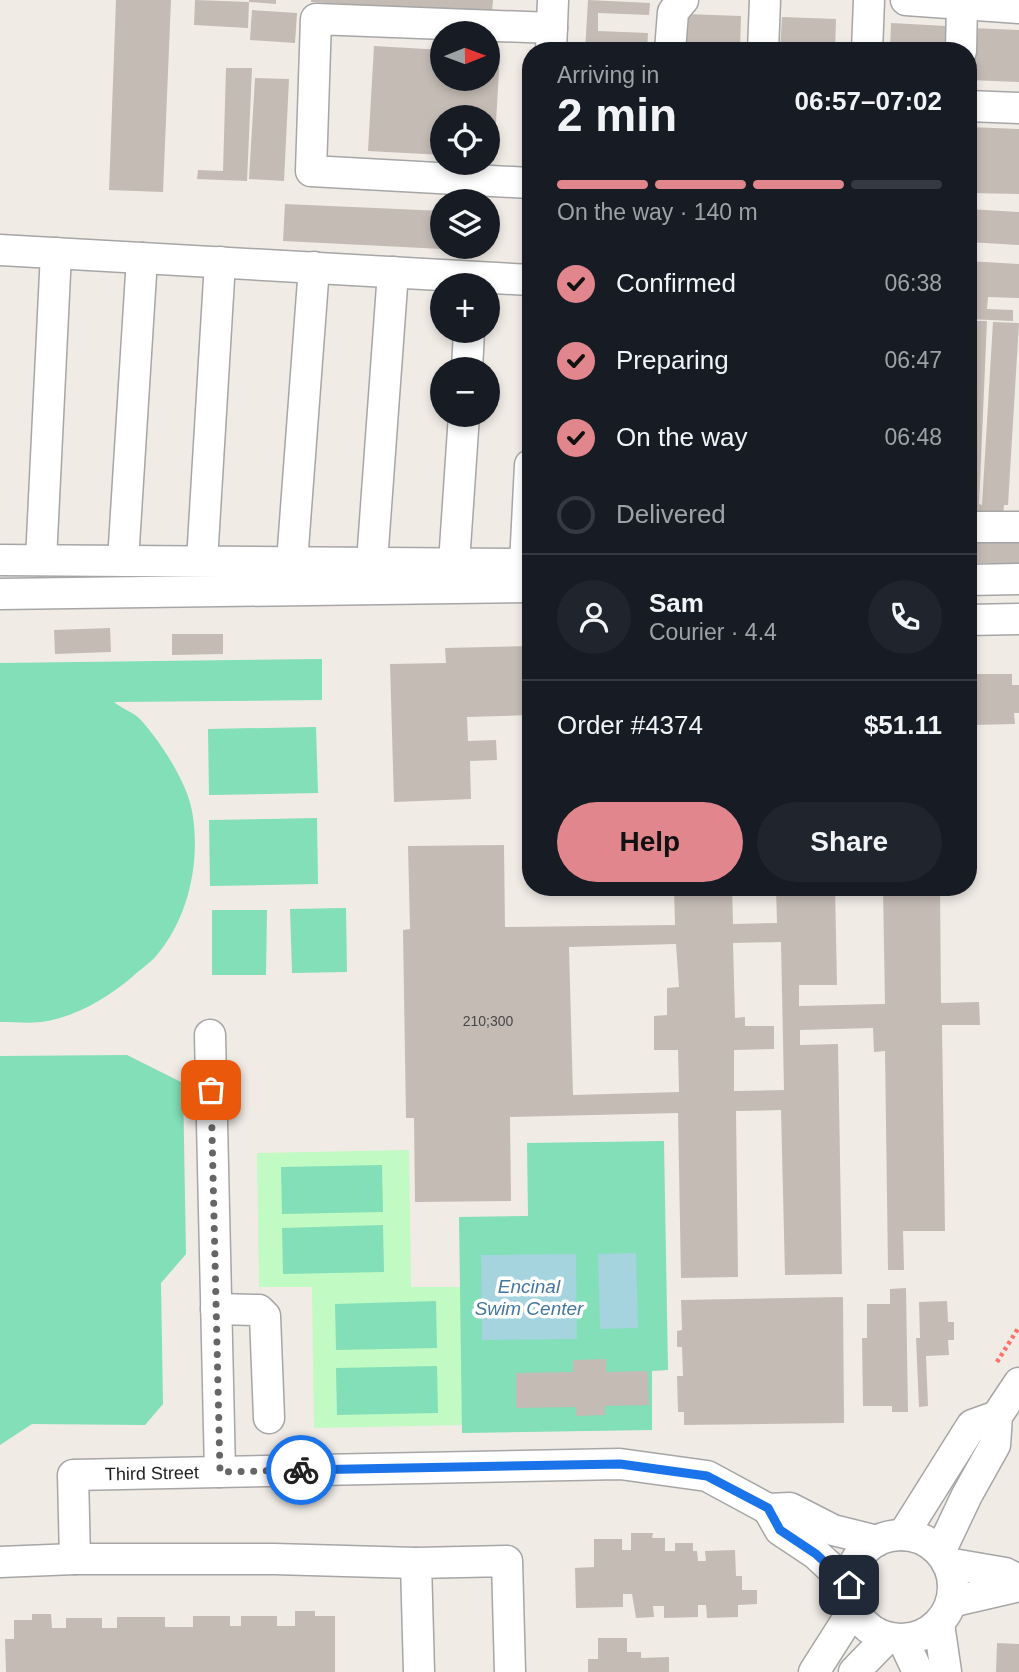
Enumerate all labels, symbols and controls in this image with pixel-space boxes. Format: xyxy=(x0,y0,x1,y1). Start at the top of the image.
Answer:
north arrow xyxy=(430,21,500,91)
map controls xyxy=(430,21,500,427)
text: Arriving in xyxy=(557,62,659,88)
text: 06:57–07:02 xyxy=(795,86,942,116)
text: 2 min xyxy=(557,89,677,141)
button: locate xyxy=(430,105,500,175)
button: layers xyxy=(430,189,500,259)
text: On the way · 140 m xyxy=(557,199,758,225)
icon: check xyxy=(557,265,595,303)
text: Confirmed xyxy=(616,268,736,298)
text: 06:38 xyxy=(884,270,942,296)
button: + xyxy=(430,273,500,343)
icon: check xyxy=(557,342,595,380)
text: Preparing xyxy=(616,345,729,375)
text: 06:47 xyxy=(884,347,942,373)
button: − xyxy=(430,357,500,427)
icon: check xyxy=(557,419,595,457)
text: On the way xyxy=(616,422,748,452)
text: 06:48 xyxy=(884,424,942,450)
text: Delivered xyxy=(616,499,726,529)
button: person xyxy=(557,580,631,654)
button: phone xyxy=(868,580,942,654)
text: Sam xyxy=(649,588,704,618)
text: Courier · 4.4 xyxy=(649,619,777,645)
text: Order #4374 xyxy=(557,710,703,740)
text: $51.11 xyxy=(864,710,942,740)
button: Help xyxy=(557,802,743,882)
button: Share xyxy=(757,802,942,882)
house number: 210;300 xyxy=(463,1013,514,1029)
pin xyxy=(181,1060,241,1120)
icon: bag xyxy=(192,1071,230,1109)
water label: Encinal Swim Center xyxy=(475,1276,584,1319)
courier xyxy=(266,1435,336,1505)
icon: bike xyxy=(282,1451,320,1489)
street label: Third Street xyxy=(105,1462,199,1484)
pin xyxy=(819,1555,879,1615)
icon: home xyxy=(830,1566,868,1604)

